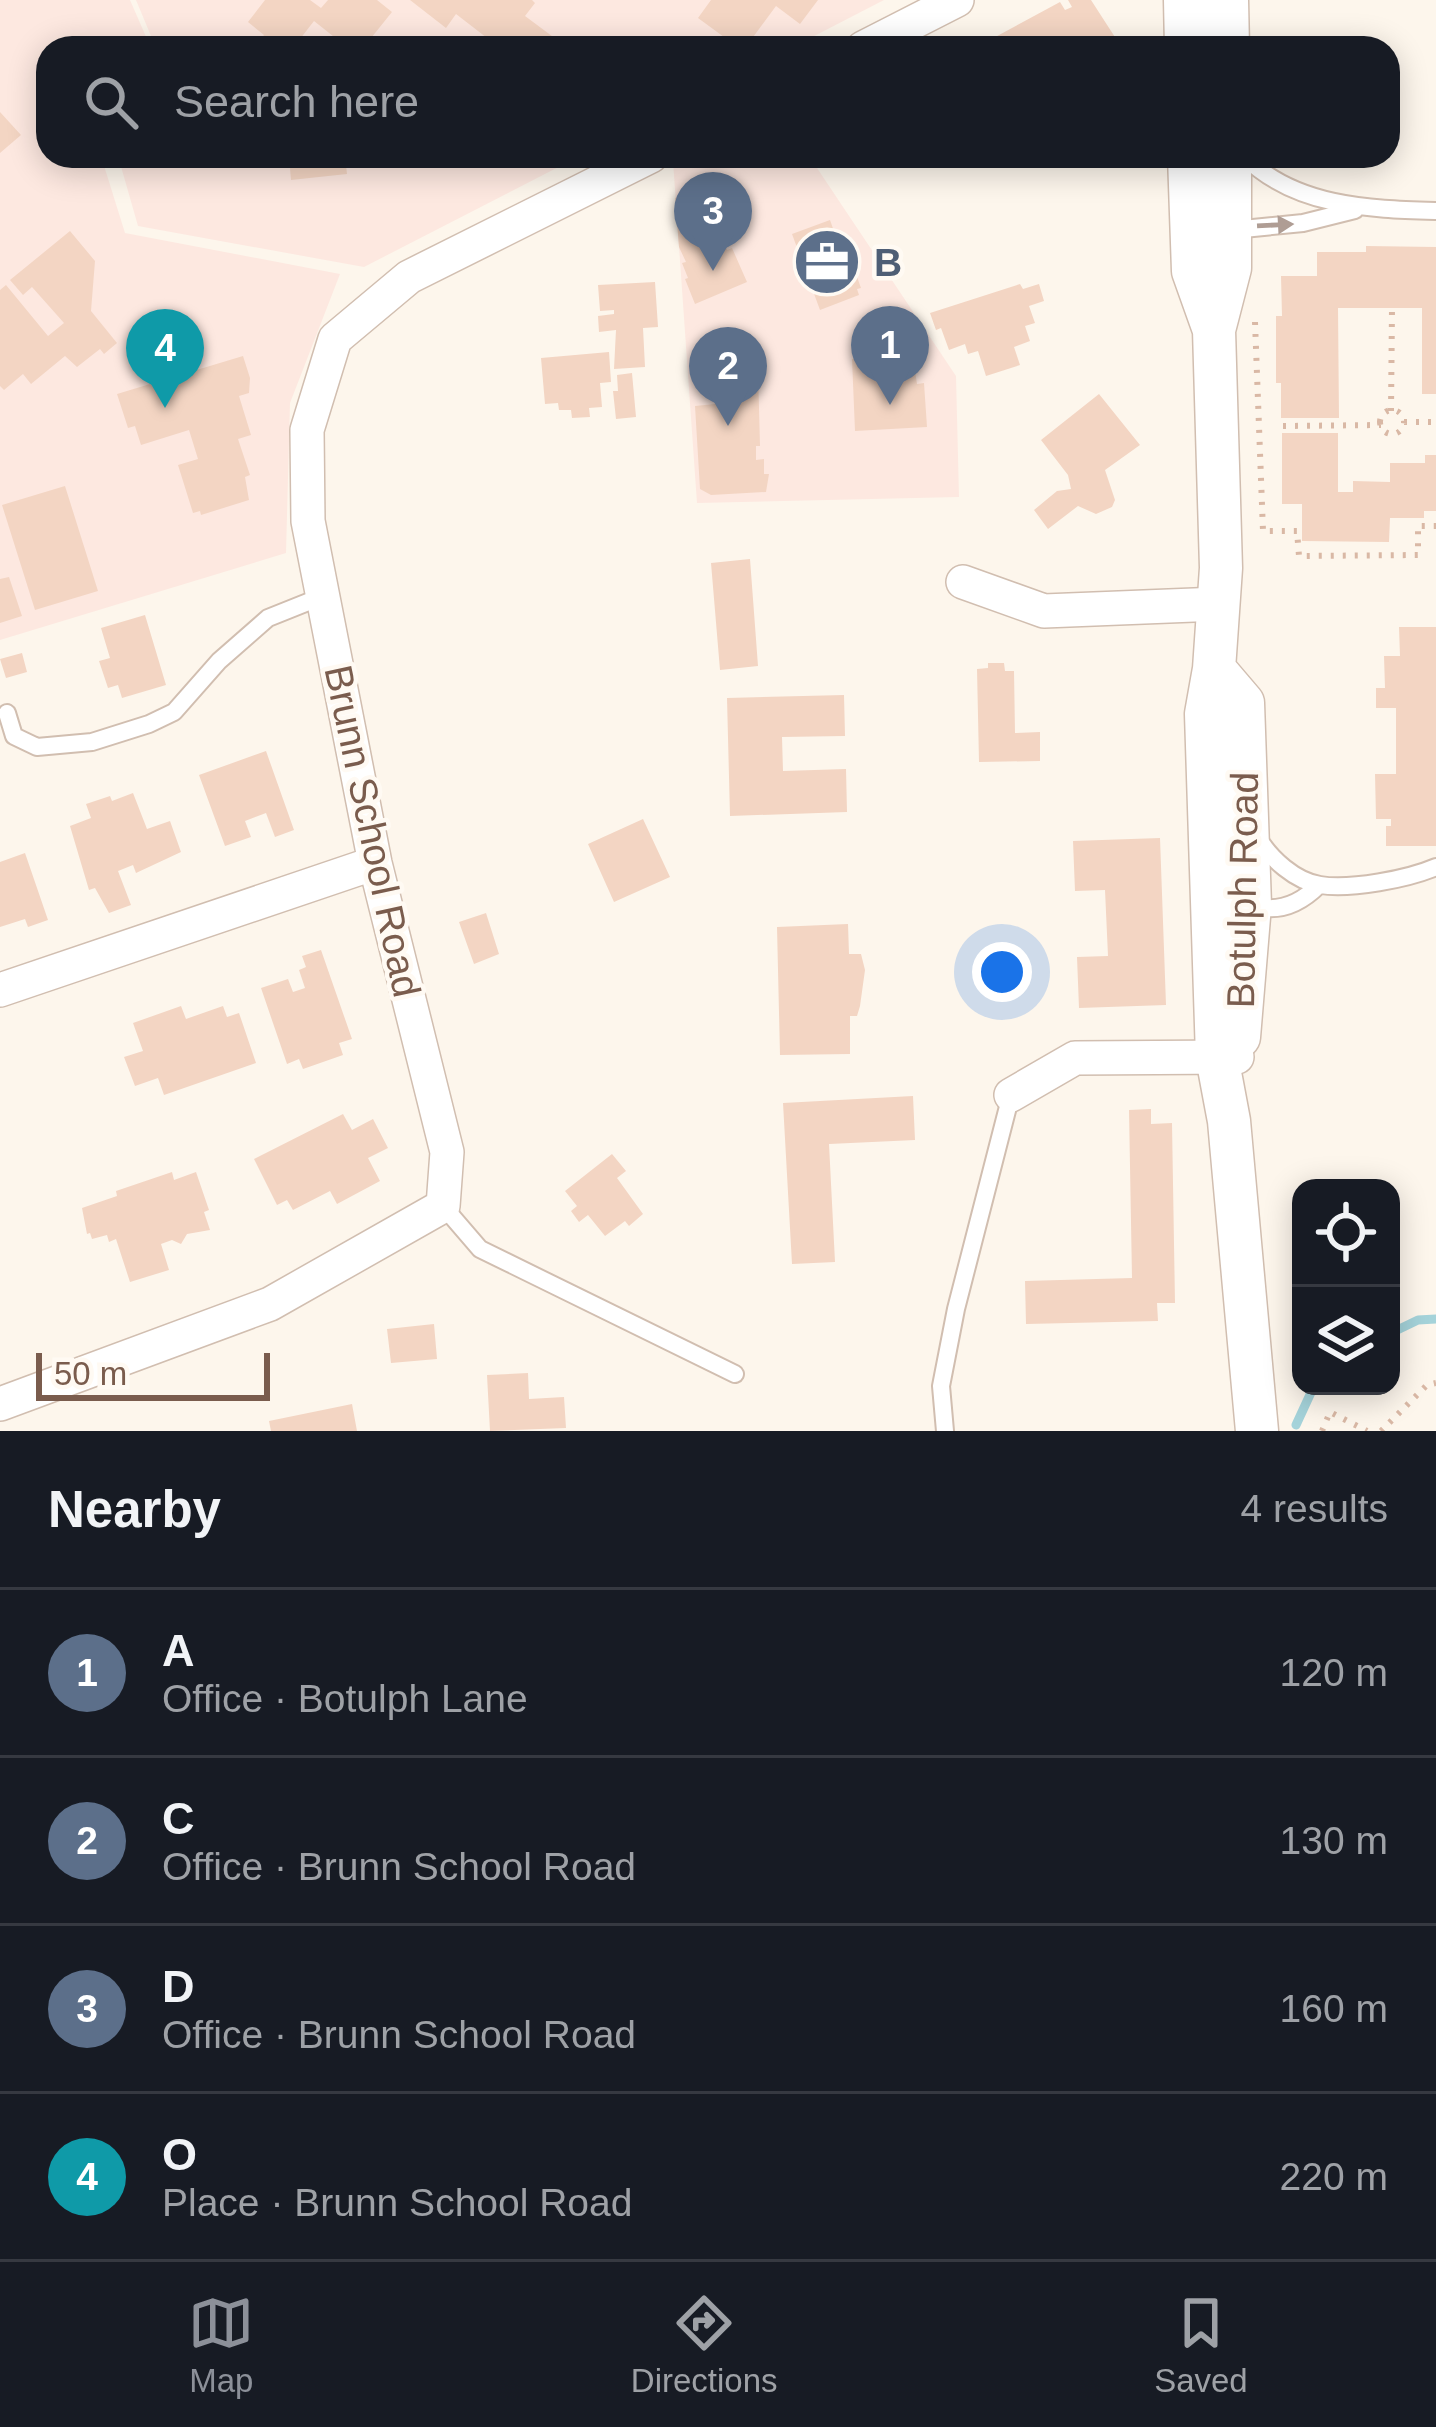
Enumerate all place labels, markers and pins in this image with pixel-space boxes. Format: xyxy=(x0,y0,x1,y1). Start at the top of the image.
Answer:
pin: 3 xyxy=(674,172,752,271)
office icon: B xyxy=(792,227,862,297)
place label: B xyxy=(874,241,902,284)
pin: 1 xyxy=(851,306,929,405)
pin: 4 xyxy=(126,309,204,408)
pin: 2 xyxy=(689,327,767,426)

